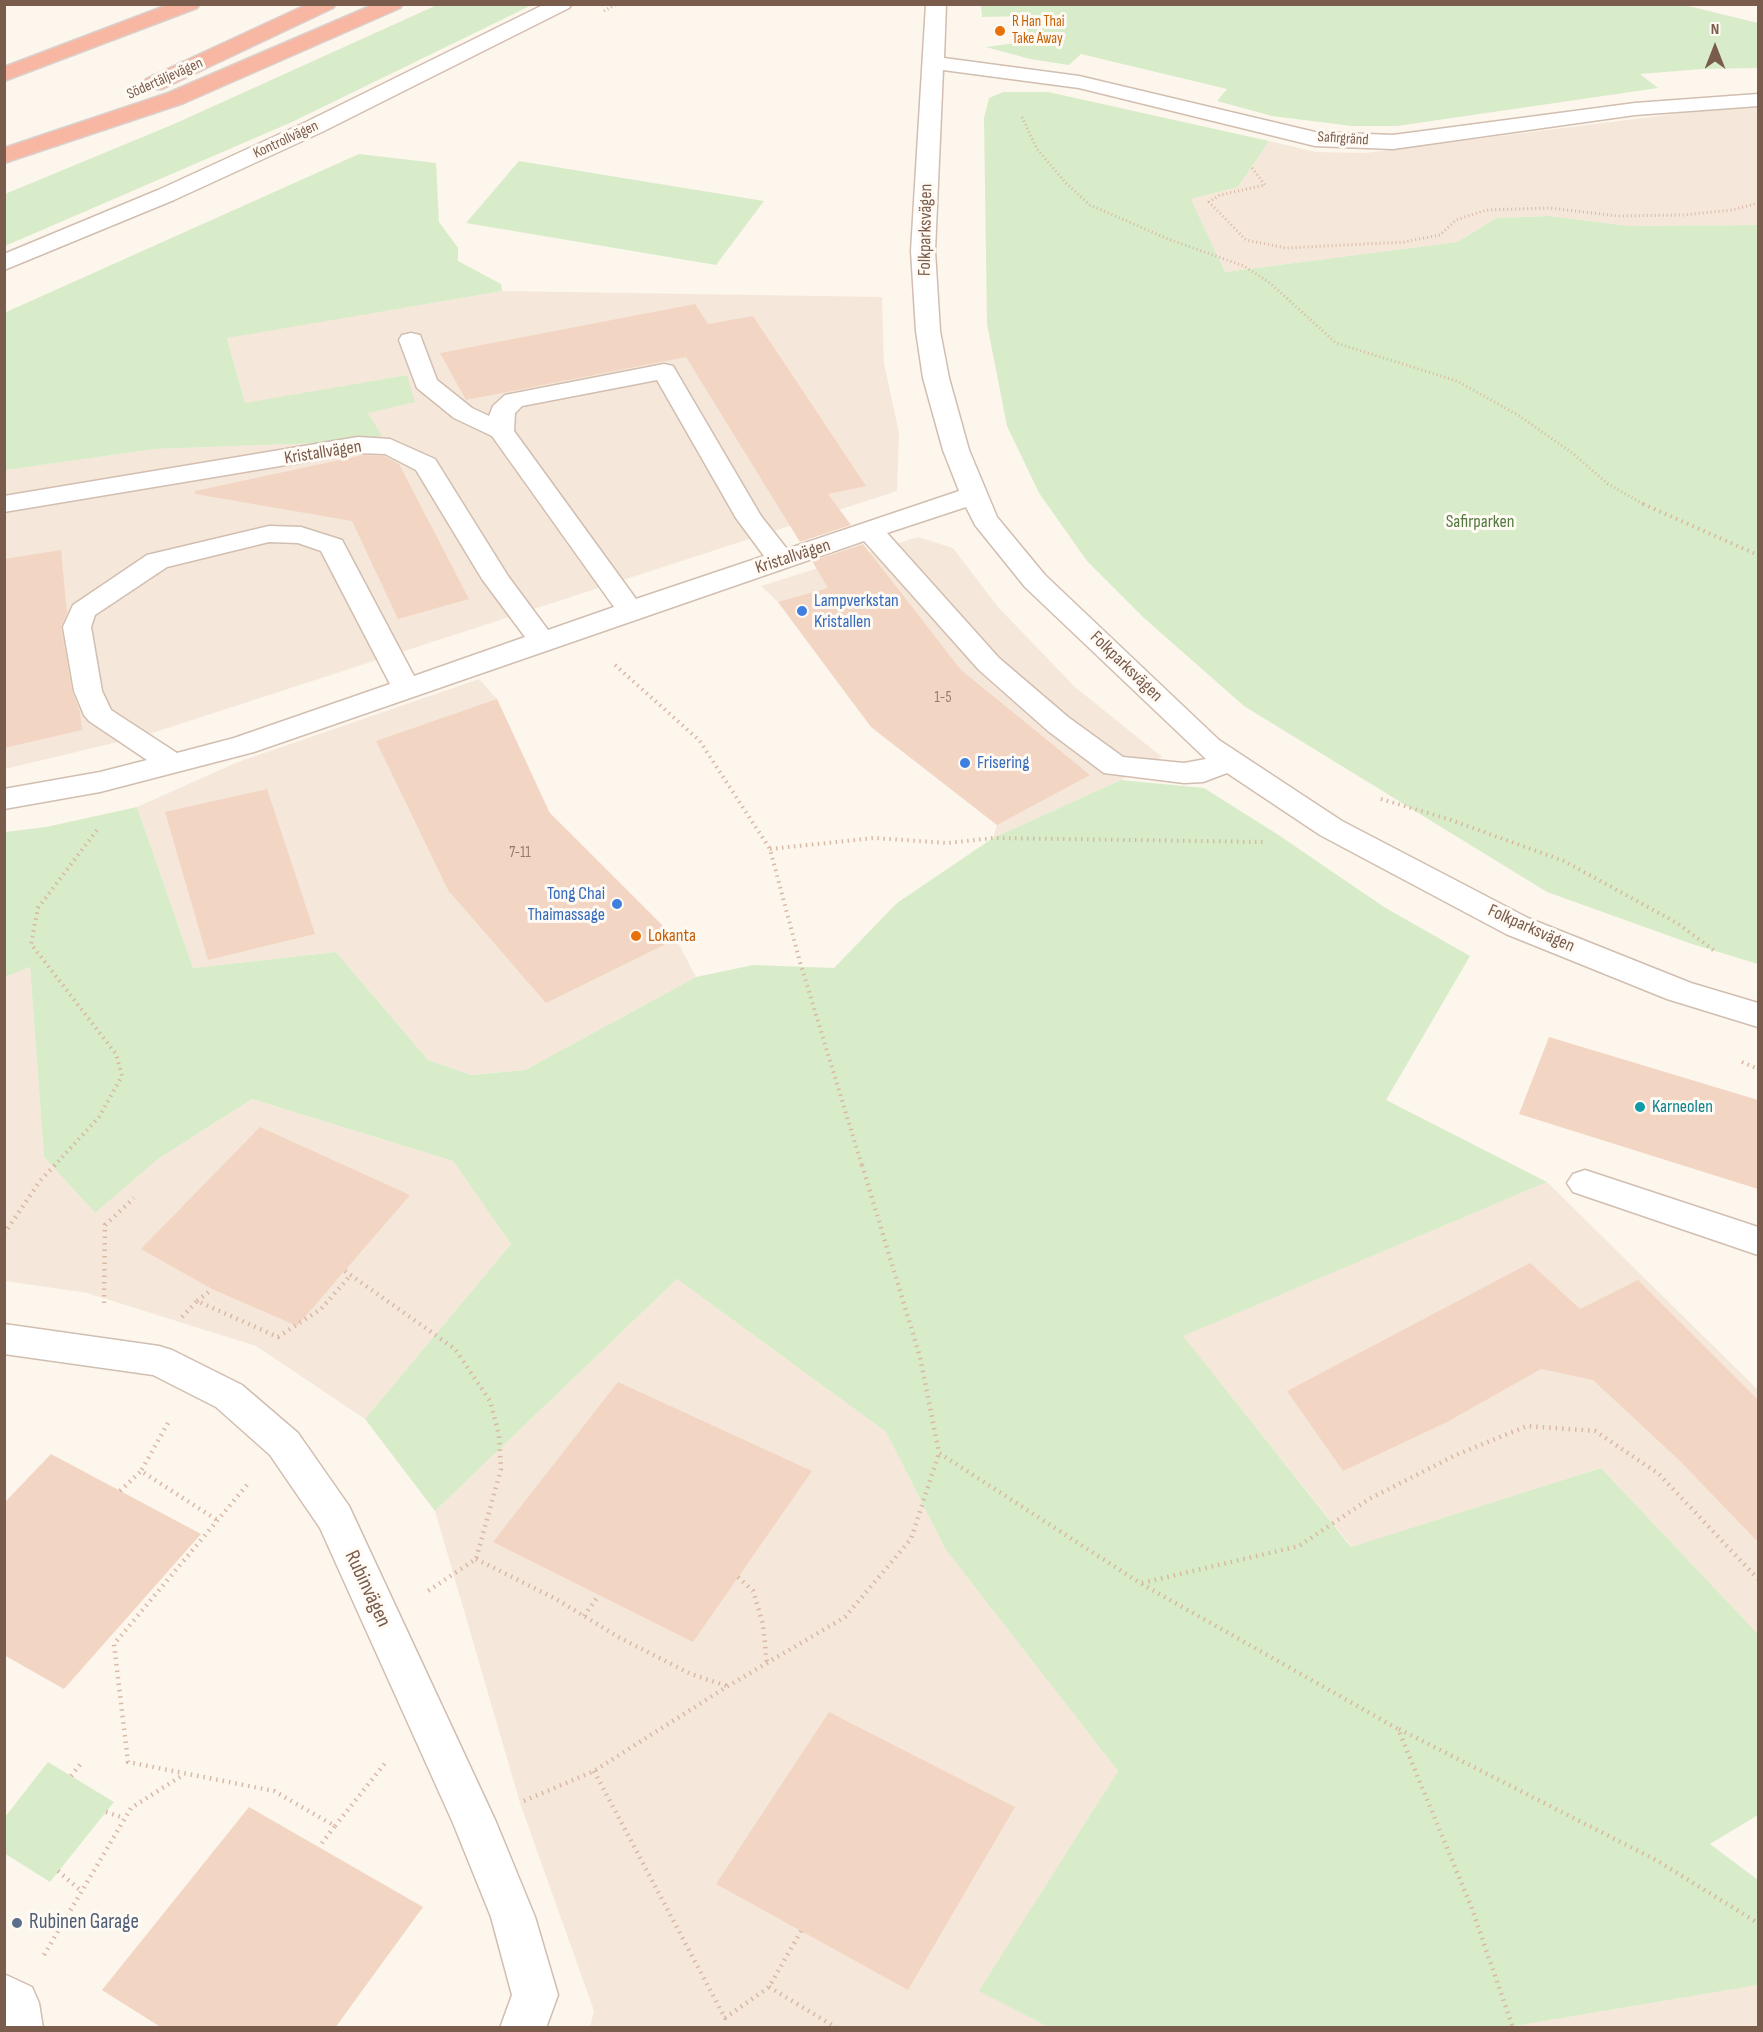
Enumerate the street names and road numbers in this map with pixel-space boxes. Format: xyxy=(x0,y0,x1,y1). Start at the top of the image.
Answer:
street label: Södertäljevägen xyxy=(124,54,206,104)
street label: Kontrollvägen xyxy=(251,117,321,163)
street label: Safirgränd xyxy=(1317,128,1369,150)
street label: Folkparksvägen xyxy=(914,184,938,276)
street label: Kristallvägen xyxy=(283,436,363,470)
street label: Kristallvägen xyxy=(753,535,833,579)
street label: Folkparksvägen xyxy=(1085,627,1167,707)
street label: Folkparksvägen xyxy=(1484,900,1578,958)
street label: Rubinvägen xyxy=(338,1547,396,1631)

